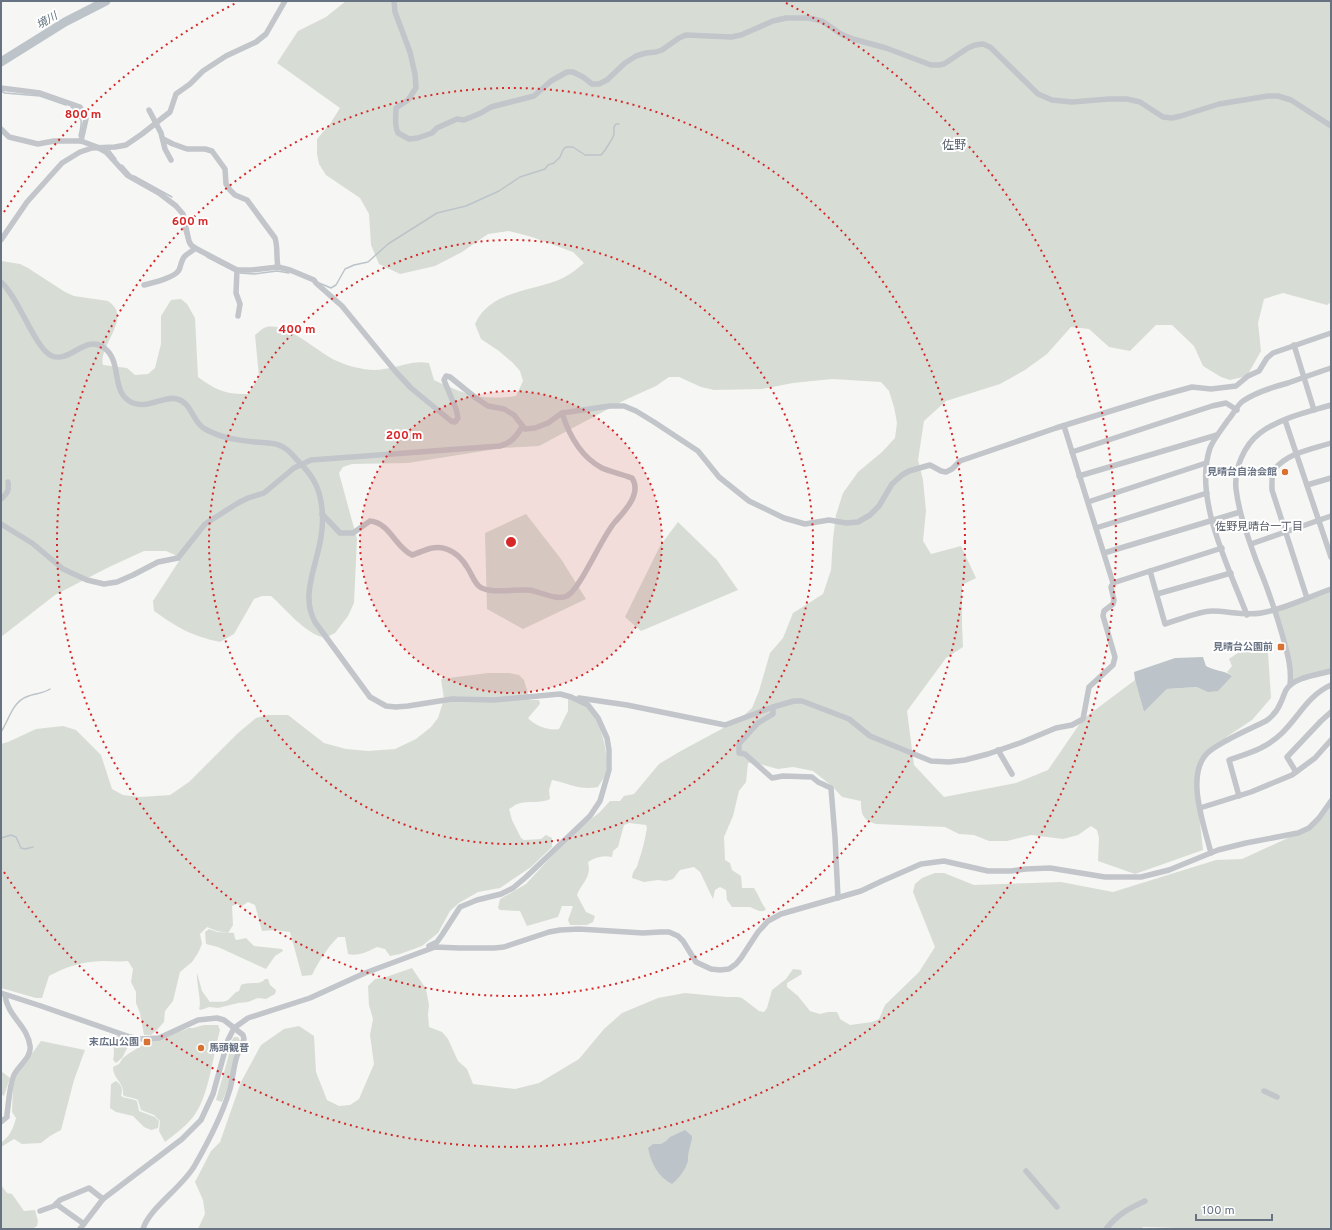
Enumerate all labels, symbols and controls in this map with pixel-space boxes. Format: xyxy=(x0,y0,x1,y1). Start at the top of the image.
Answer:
water label: 境川 xyxy=(34,9,61,33)
text: 800 m xyxy=(65,107,101,123)
district label: 佐野 xyxy=(942,138,966,154)
text: 600 m xyxy=(172,214,208,230)
text: 400 m xyxy=(278,322,316,338)
text: 200 m xyxy=(386,428,422,444)
place label: 見晴台自治会館 xyxy=(1207,466,1277,479)
marker: 見晴台自治会館 xyxy=(1280,467,1290,477)
district label: 佐野見晴台一丁目 xyxy=(1215,520,1303,534)
centre of rings xyxy=(504,535,518,549)
place label: 見晴台公園前 xyxy=(1213,641,1273,654)
marker: 見晴台公園前 xyxy=(1276,642,1286,652)
place label: 末広山公園 xyxy=(89,1036,139,1049)
marker: 末広山公園 xyxy=(142,1037,152,1047)
place label: 馬頭観音 xyxy=(209,1042,249,1055)
marker: 馬頭観音 xyxy=(196,1043,206,1053)
scale bar xyxy=(1196,1196,1272,1222)
text: 100 m xyxy=(1202,1203,1235,1219)

